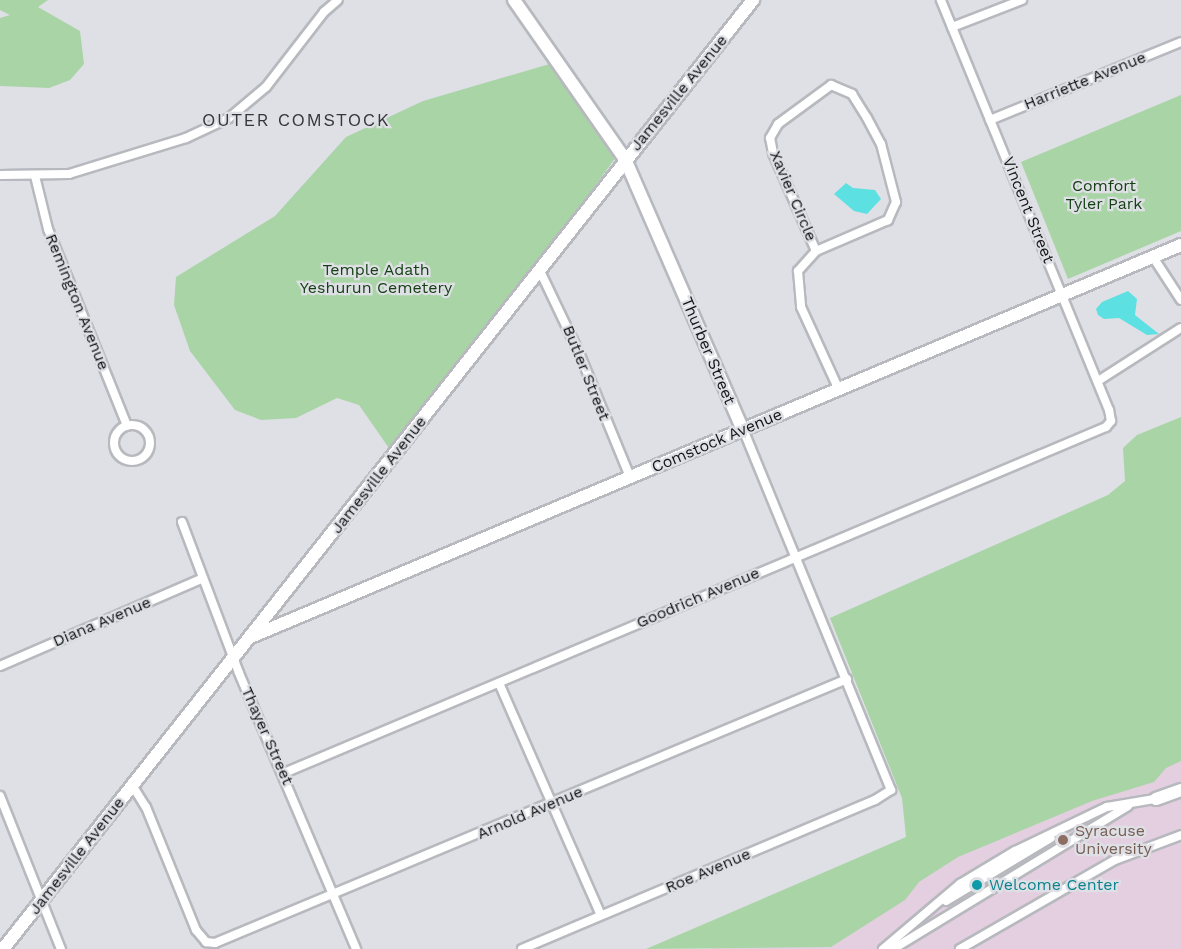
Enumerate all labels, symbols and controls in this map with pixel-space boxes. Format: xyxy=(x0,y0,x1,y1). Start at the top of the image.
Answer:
street label: Jamesville Avenue xyxy=(626,31,732,155)
street label: Harriette Avenue xyxy=(1021,48,1149,114)
district label: OUTER COMSTOCK xyxy=(202,109,390,131)
street label: Xavier Circle xyxy=(765,148,821,244)
street label: Vincent Street xyxy=(998,154,1058,266)
park label: Comfort Tyler Park xyxy=(1065,176,1143,214)
street label: Remington Avenue xyxy=(41,231,113,373)
park label: Temple Adath Yeshurun Cemetery xyxy=(300,260,452,298)
street label: Thurber Street xyxy=(677,294,739,408)
street label: Butler Street xyxy=(558,322,614,424)
street label: Comstock Avenue xyxy=(649,405,785,477)
street label: Jamesville Avenue xyxy=(327,412,431,538)
street label: Goodrich Avenue xyxy=(633,563,763,633)
street label: Diana Avenue xyxy=(50,592,154,652)
street label: Thayer Street xyxy=(237,684,297,788)
street label: Arnold Avenue xyxy=(474,782,586,844)
street label: Jamesville Avenue xyxy=(25,793,129,919)
place label: Syracuse University xyxy=(1075,821,1152,859)
marker: Syracuse University xyxy=(1056,833,1070,847)
street label: Roe Avenue xyxy=(662,844,754,898)
place label: Welcome Center xyxy=(989,875,1119,895)
marker: Welcome Center xyxy=(970,878,984,892)

